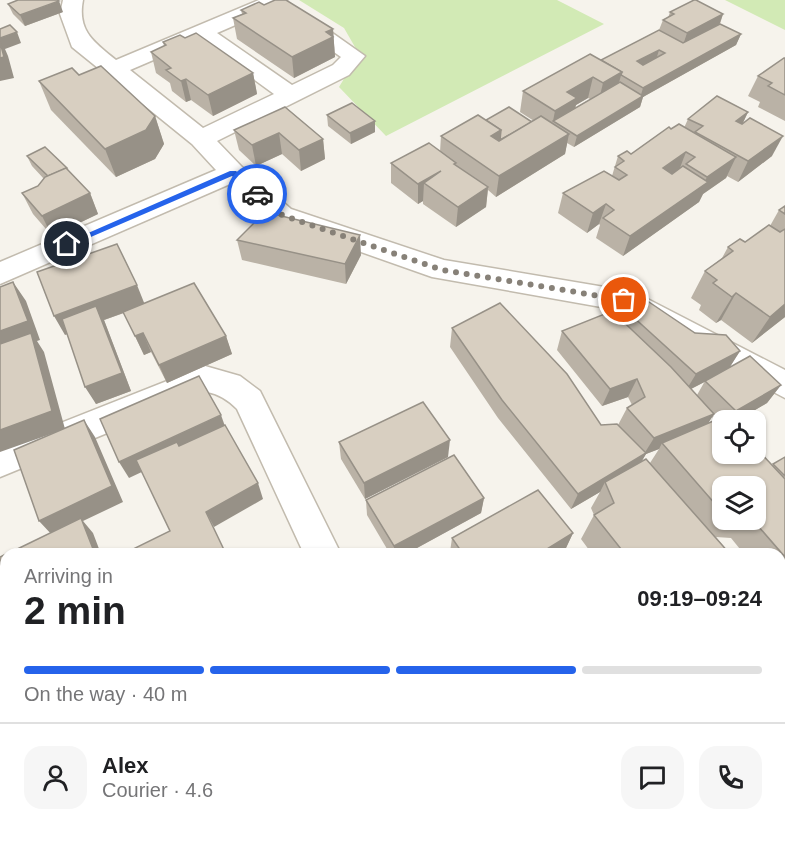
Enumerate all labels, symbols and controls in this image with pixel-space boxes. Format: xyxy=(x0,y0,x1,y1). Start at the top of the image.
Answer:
courier xyxy=(227,164,287,224)
icon: car xyxy=(241,178,274,211)
pin xyxy=(41,218,92,269)
icon: home xyxy=(50,227,83,260)
pin xyxy=(598,274,649,325)
icon: bag xyxy=(607,283,640,316)
map controls xyxy=(712,410,766,530)
button: locate xyxy=(712,410,766,464)
button: layers xyxy=(712,476,766,530)
text: Arriving in xyxy=(24,565,113,587)
text: 09:19–09:24 xyxy=(637,586,762,611)
text: 2 min xyxy=(24,589,126,632)
text: On the way · 40 m xyxy=(24,683,187,705)
button: person xyxy=(24,746,87,809)
button: chat xyxy=(621,746,684,809)
button: phone xyxy=(699,746,762,809)
text: Alex xyxy=(102,753,148,778)
text: Courier · 4.6 xyxy=(102,779,213,801)

